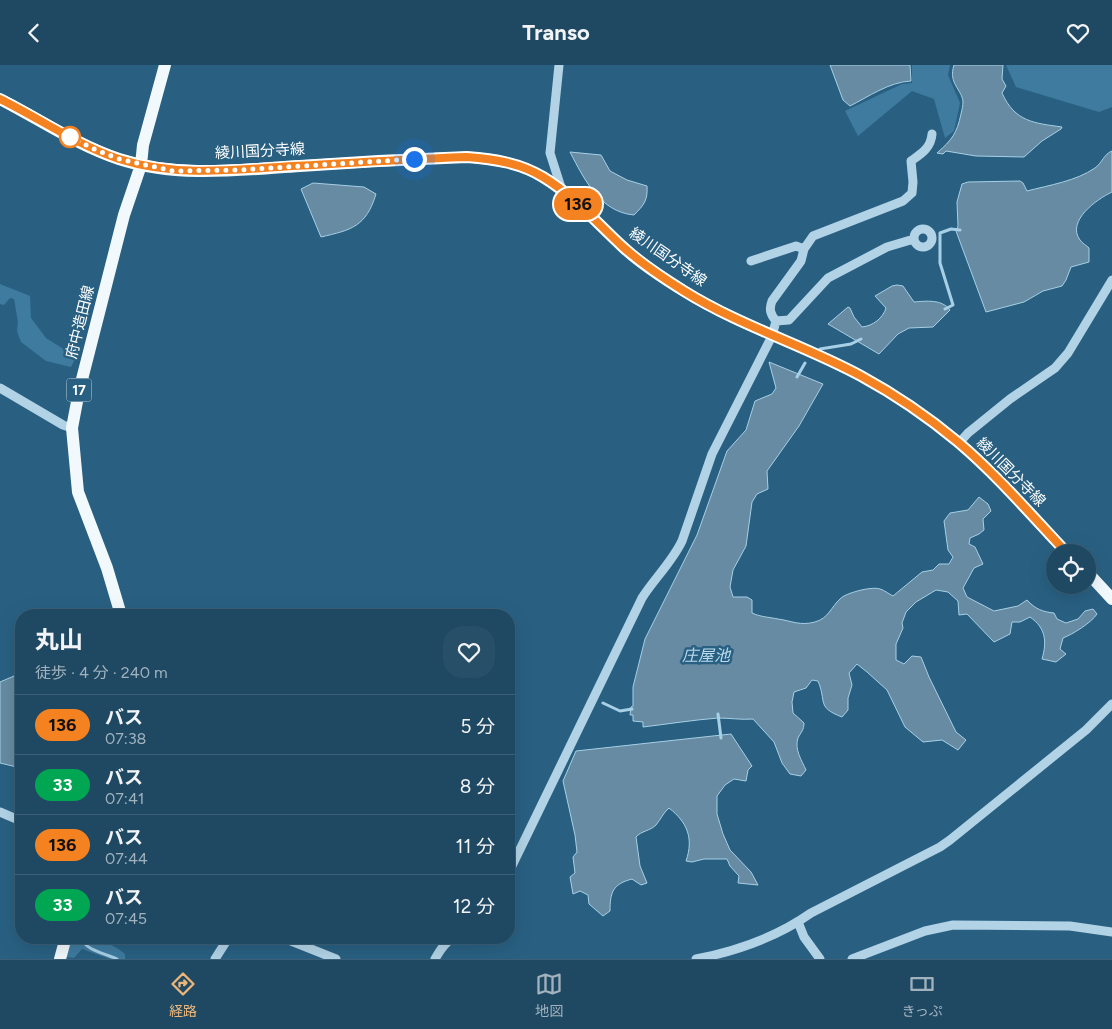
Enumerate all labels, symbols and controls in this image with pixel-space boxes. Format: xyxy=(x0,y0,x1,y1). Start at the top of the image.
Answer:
icon: back xyxy=(20,19,48,47)
text: Transo xyxy=(522,19,590,46)
icon: heart xyxy=(1064,19,1092,47)
unlabelled marker xyxy=(59,126,81,148)
street label: 綾川国分寺線 xyxy=(215,140,305,162)
your location xyxy=(402,147,427,172)
line badge: 136 xyxy=(549,188,607,220)
text: 136 xyxy=(564,193,592,215)
street label: 綾川国分寺線 xyxy=(626,224,710,290)
street label: 府中造田線 xyxy=(62,283,98,361)
road number: 17 xyxy=(66,379,92,401)
street label: 綾川国分寺線 xyxy=(973,434,1049,510)
map controls xyxy=(1046,544,1096,594)
button: locate xyxy=(1046,544,1096,594)
text: 丸山 xyxy=(35,625,83,654)
button: heart xyxy=(443,626,495,678)
water label: 庄屋池 xyxy=(682,646,732,665)
text: 徒歩 · 4 分 · 240 m xyxy=(35,663,168,682)
text: バス xyxy=(105,706,143,729)
text: 136 xyxy=(48,714,77,736)
text: 5 分 xyxy=(460,715,495,738)
text: 07:38 xyxy=(105,729,146,748)
text: バス xyxy=(105,766,143,789)
text: 33 xyxy=(52,774,73,796)
text: 8 分 xyxy=(460,775,495,798)
text: 07:41 xyxy=(105,789,144,808)
text: バス xyxy=(105,826,143,849)
text: 136 xyxy=(48,834,77,856)
text: 11 分 xyxy=(456,835,495,858)
text: 07:44 xyxy=(105,849,148,868)
text: バス xyxy=(105,886,143,909)
text: 33 xyxy=(52,894,73,916)
text: 12 分 xyxy=(453,895,495,918)
text: 07:45 xyxy=(105,909,147,928)
tab: 経路 xyxy=(169,970,197,1020)
tab: 地図 xyxy=(535,970,563,1020)
tab: きっぷ xyxy=(901,970,943,1020)

